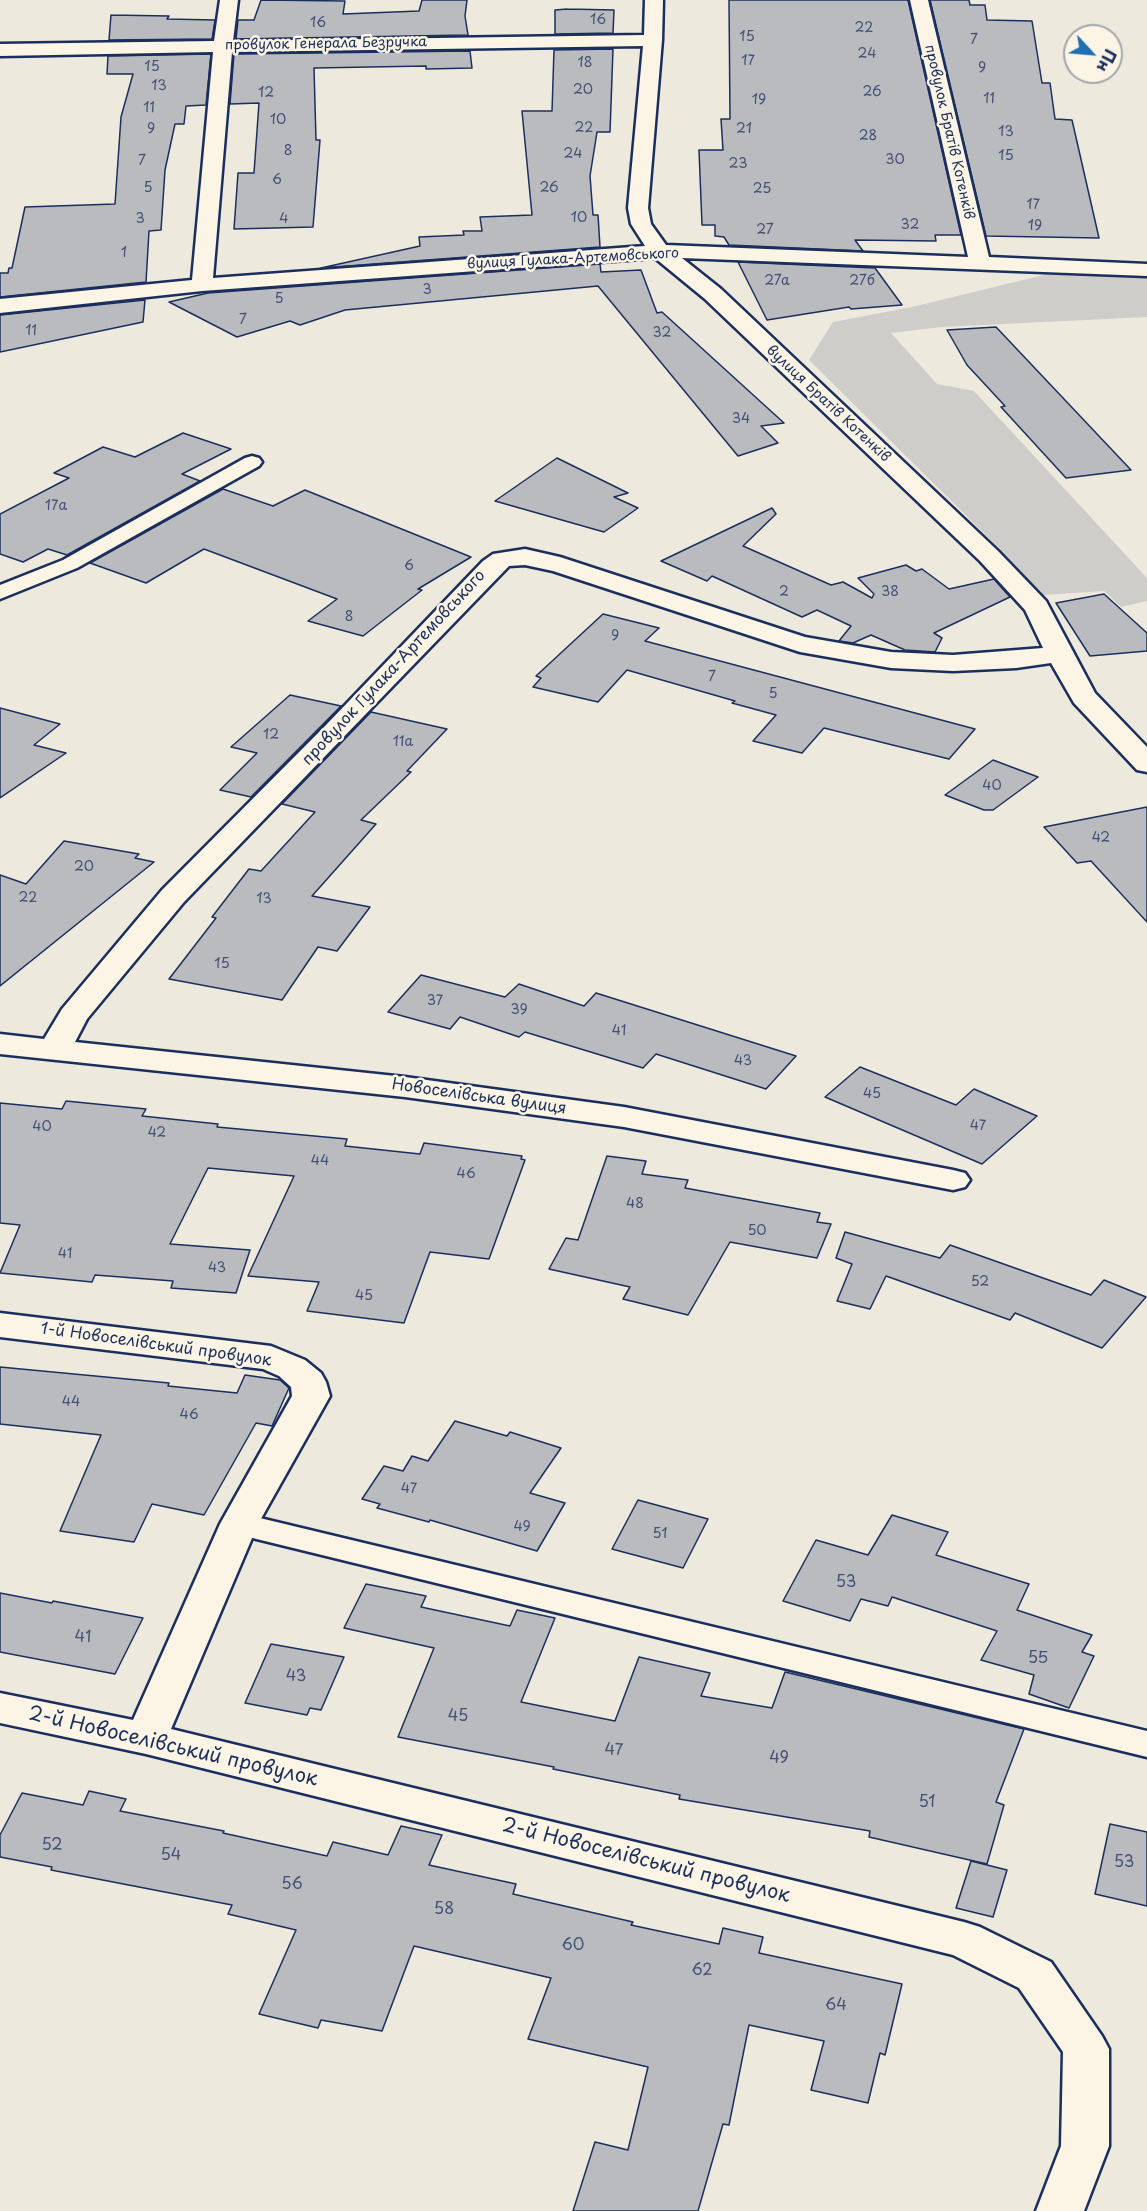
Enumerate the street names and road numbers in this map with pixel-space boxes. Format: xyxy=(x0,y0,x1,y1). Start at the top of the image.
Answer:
street label: провулок Генерала Безручка xyxy=(225,34,427,54)
street label: провулок Братів Котенків xyxy=(921,43,977,221)
street label: вулиця Гулака-Артемовського xyxy=(467,245,679,273)
street label: вулиця Братів Котенків xyxy=(763,342,893,466)
street label: провулок Гулака-Артемовського xyxy=(298,566,490,770)
street label: Новоселівська вулиця xyxy=(391,1075,567,1119)
street label: 1-й Новоселівський провулок xyxy=(39,1319,273,1371)
street label: 2-й Новоселівський провулок xyxy=(26,1702,320,1792)
street label: 2-й Новоселівський провулок xyxy=(499,1814,793,1908)

